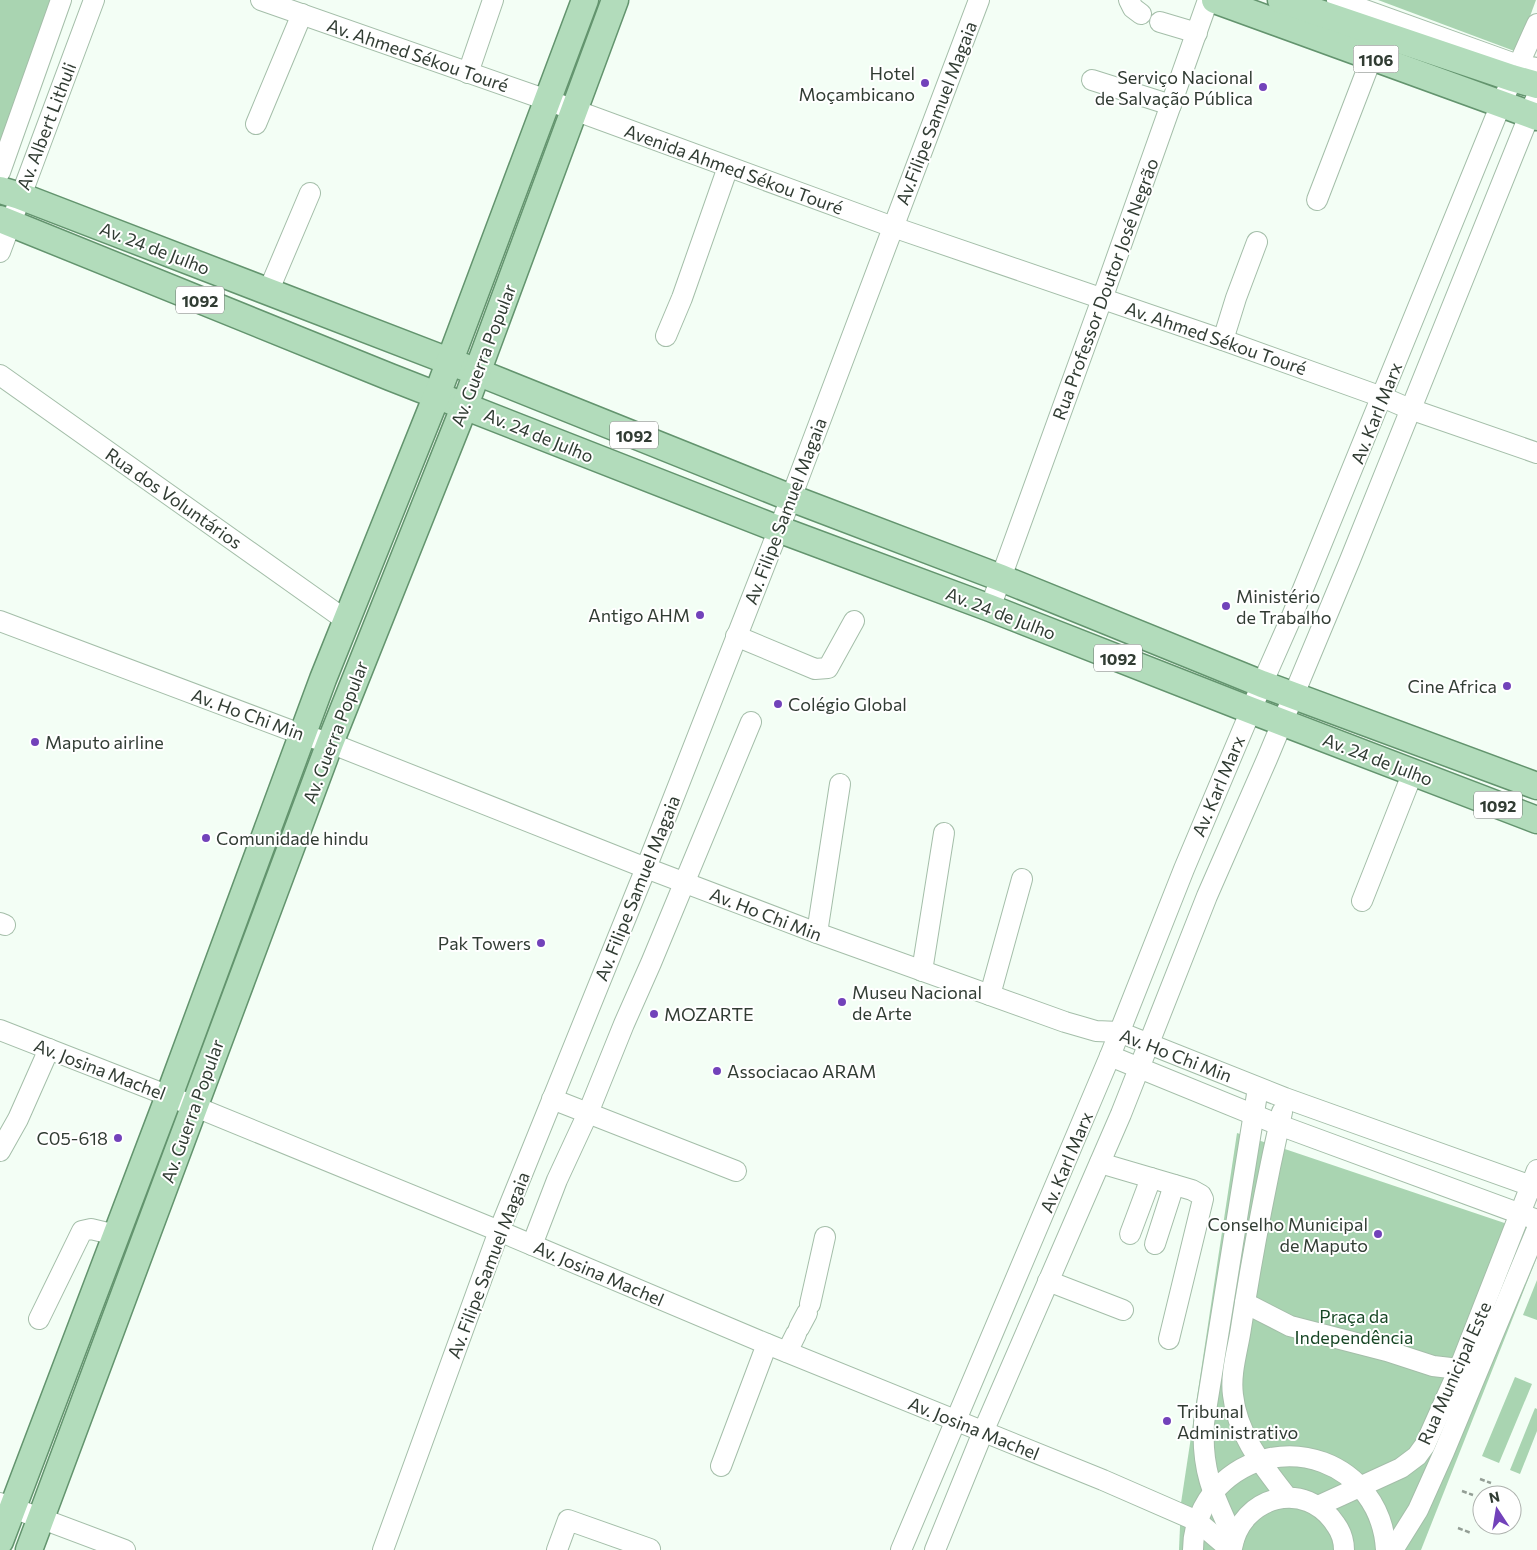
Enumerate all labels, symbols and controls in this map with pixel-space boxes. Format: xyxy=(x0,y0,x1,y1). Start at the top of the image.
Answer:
street label: Av. Ahmed Sékou Touré xyxy=(324,14,512,96)
street label: Av.Filipe Samuel Magaia xyxy=(891,18,981,208)
road number: 1106 xyxy=(1354,46,1398,72)
street label: Av. Albert Lithuli xyxy=(12,59,80,193)
place label: Hotel Moçambicano xyxy=(798,62,915,105)
place label: Serviço Nacional de Salvação Pública xyxy=(1095,66,1253,109)
marker: Hotel Moçambicano xyxy=(919,77,931,89)
marker: Serviço Nacional de Salvação Pública xyxy=(1257,81,1269,93)
street label: Avenida Ahmed Sékou Touré xyxy=(622,119,846,219)
street label: Rua Professor Doutor José Negrão xyxy=(1047,155,1163,423)
street label: Av. 24 de Julho xyxy=(97,217,213,279)
street label: Av. Guerra Popular xyxy=(446,280,520,430)
road number: 1092 xyxy=(176,286,224,314)
street label: Av. Ahmed Sékou Touré xyxy=(1122,297,1310,379)
street label: Av. Karl Marx xyxy=(1346,359,1407,467)
street label: Av. 24 de Julho xyxy=(481,403,597,467)
street label: Av. Filipe Samuel Magaia xyxy=(739,414,831,608)
road number: 1092 xyxy=(610,422,658,448)
street label: Rua dos Voluntários xyxy=(102,443,246,553)
street label: Av. 24 de Julho xyxy=(943,582,1059,644)
place label: Ministério de Trabalho xyxy=(1236,585,1332,628)
marker: Ministério de Trabalho xyxy=(1220,600,1232,612)
place label: Antigo AHM xyxy=(588,604,690,626)
marker: Antigo AHM xyxy=(694,609,706,621)
road number: 1092 xyxy=(1094,644,1142,671)
street label: Av. Guerra Popular xyxy=(298,657,372,807)
place label: Cine Africa xyxy=(1407,675,1497,697)
marker: Cine Africa xyxy=(1501,680,1513,692)
street label: Av. Ho Chi Min xyxy=(189,683,307,745)
place label: Colégio Global xyxy=(788,693,907,715)
marker: Colégio Global xyxy=(772,698,784,710)
street label: Av. 24 de Julho xyxy=(1320,728,1436,790)
place label: Maputo airline xyxy=(45,731,164,753)
street label: Av. Karl Marx xyxy=(1187,732,1249,840)
marker: Maputo airline xyxy=(29,736,41,748)
street label: Av. Filipe Samuel Magaia xyxy=(590,792,684,984)
road number: 1092 xyxy=(1474,792,1522,818)
place label: Comunidade hindu xyxy=(216,827,369,849)
marker: Comunidade hindu xyxy=(200,832,212,844)
street label: Av. Ho Chi Min xyxy=(707,883,825,945)
place label: Pak Towers xyxy=(438,932,531,954)
marker: Pak Towers xyxy=(535,937,547,949)
place label: Museu Nacional de Arte xyxy=(852,981,982,1024)
marker: Museu Nacional de Arte xyxy=(836,996,848,1008)
place label: MOZARTE xyxy=(664,1003,754,1025)
marker: MOZARTE xyxy=(648,1008,660,1020)
street label: Av. Ho Chi Min xyxy=(1117,1024,1235,1086)
street label: Av. Josina Machel xyxy=(31,1034,169,1104)
street label: Av. Guerra Popular xyxy=(156,1036,228,1186)
place label: Associacao ARAM xyxy=(727,1060,876,1082)
marker: Associacao ARAM xyxy=(711,1065,723,1077)
street label: Av. Karl Marx xyxy=(1035,1108,1097,1216)
place label: C05-618 xyxy=(36,1127,108,1149)
marker: C05-618 xyxy=(112,1132,124,1144)
street label: Av. Filipe Samuel Magaia xyxy=(442,1168,534,1362)
place label: Conselho Municipal de Maputo xyxy=(1207,1213,1368,1256)
marker: Conselho Municipal de Maputo xyxy=(1372,1228,1384,1240)
street label: Av. Josina Machel xyxy=(531,1236,667,1310)
street label: Rua Municipal Este xyxy=(1413,1298,1495,1448)
park label: Praça da Independência xyxy=(1295,1305,1413,1348)
street label: Av. Josina Machel xyxy=(905,1392,1043,1464)
place label: Tribunal Administrativo xyxy=(1177,1400,1298,1443)
marker: Tribunal Administrativo xyxy=(1161,1415,1173,1427)
north arrow xyxy=(1472,1485,1522,1535)
text: N xyxy=(1487,1487,1501,1506)

